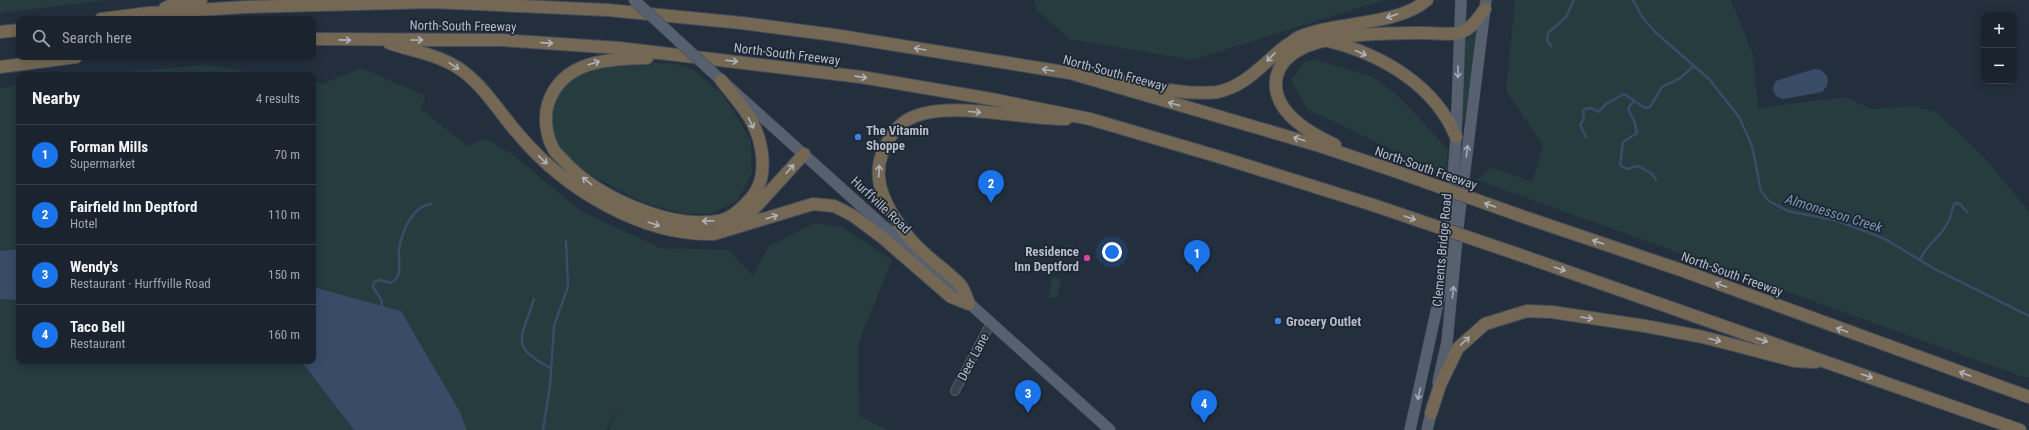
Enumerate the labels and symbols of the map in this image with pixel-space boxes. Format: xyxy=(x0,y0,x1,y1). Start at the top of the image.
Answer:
one-way arrow xyxy=(1386,12,1398,20)
street label: North-South Freeway xyxy=(409,18,517,34)
one-way arrow xyxy=(338,36,351,44)
one-way arrow xyxy=(410,36,423,44)
one-way arrow xyxy=(540,39,553,46)
street label: North-South Freeway xyxy=(733,40,842,68)
one-way arrow xyxy=(914,45,927,53)
one-way arrow xyxy=(1355,49,1367,57)
street label: North-South Freeway xyxy=(1061,52,1169,94)
one-way arrow xyxy=(1266,52,1276,62)
one-way arrow xyxy=(725,58,738,65)
one-way arrow xyxy=(587,59,600,66)
one-way arrow xyxy=(449,61,460,70)
one-way arrow xyxy=(1454,65,1462,78)
one-way arrow xyxy=(1042,66,1055,74)
one-way arrow xyxy=(854,73,867,81)
one-way arrow xyxy=(1167,100,1180,107)
one-way arrow xyxy=(968,109,981,116)
one-way arrow xyxy=(748,117,755,129)
place label: The Vitamin Shoppe xyxy=(866,123,929,153)
marker: The Vitamin Shoppe xyxy=(853,132,863,142)
one-way arrow xyxy=(1292,135,1305,142)
street label: North-South Freeway xyxy=(1373,143,1480,193)
one-way arrow xyxy=(1463,145,1471,158)
one-way arrow xyxy=(538,155,548,165)
one-way arrow xyxy=(786,164,795,174)
one-way arrow xyxy=(876,165,883,178)
pin: 2 xyxy=(978,170,1004,203)
street label: Hurffville Road xyxy=(848,173,914,237)
one-way arrow xyxy=(582,177,593,185)
water label: Almonesson Creek xyxy=(1783,190,1885,236)
street label: Clements Bridge Road xyxy=(1430,193,1454,307)
one-way arrow xyxy=(1483,201,1496,208)
one-way arrow xyxy=(765,213,778,220)
one-way arrow xyxy=(1404,214,1416,222)
one-way arrow xyxy=(702,218,715,225)
one-way arrow xyxy=(648,221,660,229)
one-way arrow xyxy=(1592,238,1605,245)
pin: 1 xyxy=(1184,240,1210,273)
your location xyxy=(1102,242,1122,262)
place label: Residence Inn Deptford xyxy=(1014,244,1079,274)
street label: North-South Freeway xyxy=(1679,249,1785,300)
marker: Residence Inn Deptford xyxy=(1082,253,1092,263)
one-way arrow xyxy=(1554,266,1567,273)
one-way arrow xyxy=(1715,280,1727,288)
one-way arrow xyxy=(1449,286,1457,299)
place label: Grocery Outlet xyxy=(1286,314,1361,329)
one-way arrow xyxy=(1580,314,1593,322)
marker: Grocery Outlet xyxy=(1273,316,1283,326)
one-way arrow xyxy=(1837,326,1849,334)
street label: Deer Lane xyxy=(954,331,992,383)
one-way arrow xyxy=(1756,336,1768,344)
one-way arrow xyxy=(1460,337,1470,346)
one-way arrow xyxy=(1708,337,1721,344)
one-way arrow xyxy=(1959,370,1971,378)
one-way arrow xyxy=(1860,373,1873,380)
pin: 3 xyxy=(1015,380,1041,413)
one-way arrow xyxy=(1414,387,1422,400)
pin: 4 xyxy=(1191,390,1217,423)

